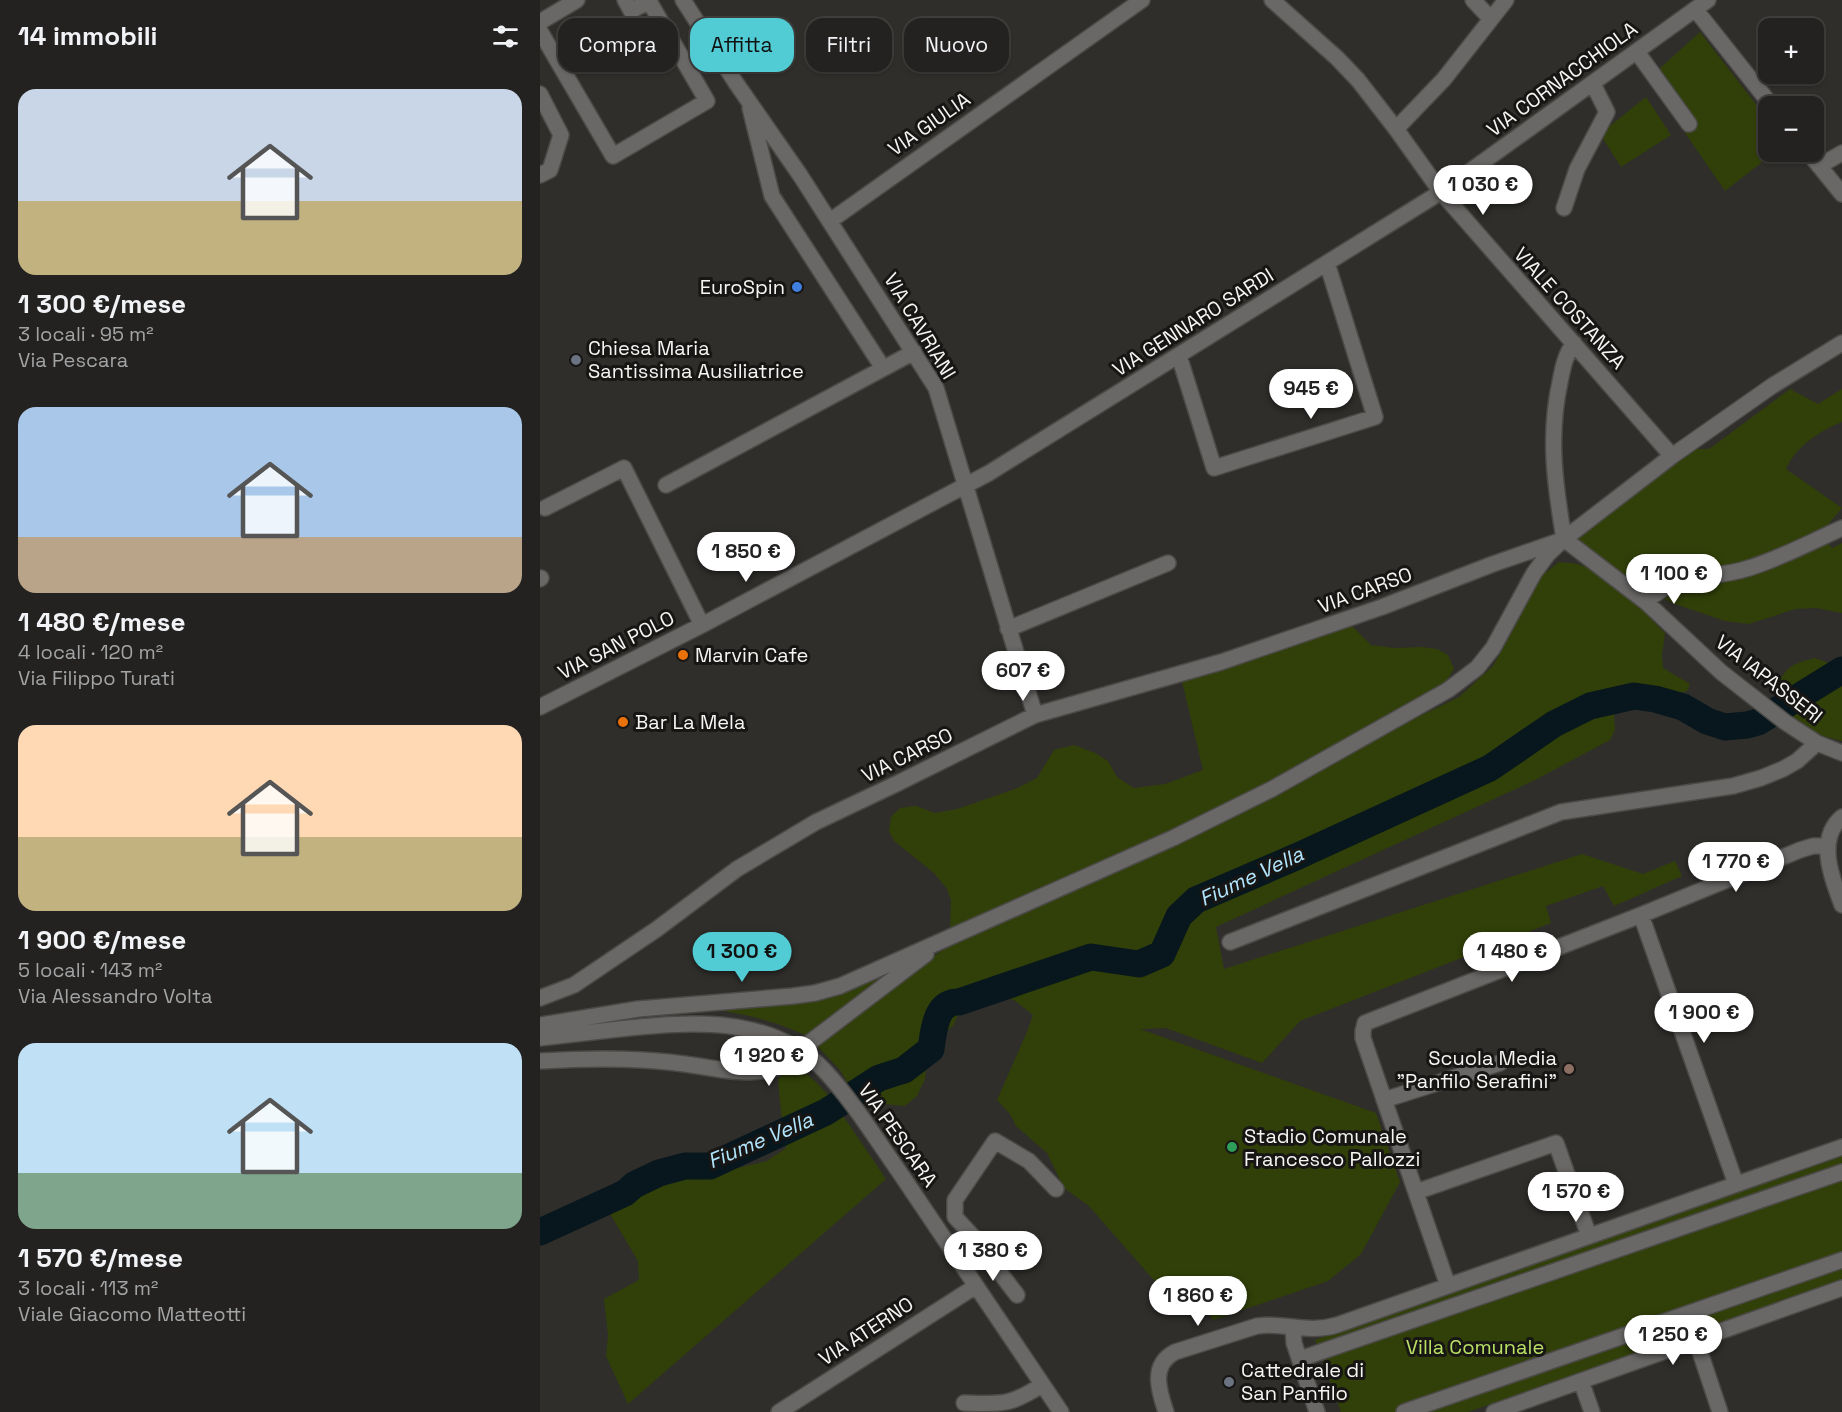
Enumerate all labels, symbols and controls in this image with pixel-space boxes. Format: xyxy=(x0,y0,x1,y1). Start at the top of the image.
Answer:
street label: VIA CORNACCHIOLA xyxy=(1482,15,1643,142)
chip: Compra xyxy=(558,18,678,72)
chip: Affitta xyxy=(690,18,794,72)
chip: Filtri xyxy=(806,18,892,72)
chip: Nuovo xyxy=(904,18,1009,72)
map controls xyxy=(1758,18,1824,162)
button: + xyxy=(1758,18,1824,84)
text: 14 immobili xyxy=(18,19,157,53)
icon: filters xyxy=(489,20,522,53)
street label: VIA GIULIA xyxy=(883,86,975,162)
button: − xyxy=(1758,96,1824,162)
icon: home xyxy=(216,128,324,236)
pin: 1 030 € xyxy=(1428,165,1538,216)
text: 1 030 € xyxy=(1448,171,1518,197)
street label: VIALE COSTANZA xyxy=(1508,242,1632,375)
street label: VIA GENNARO SARDI xyxy=(1108,262,1278,382)
street label: VIA CAVRIANI xyxy=(878,268,962,384)
place label: EuroSpin xyxy=(700,274,785,300)
marker: EuroSpin xyxy=(790,280,804,294)
text: 1 300 €/mese xyxy=(18,287,186,321)
text: 3 locali · 95 m² xyxy=(18,321,154,347)
place label: Chiesa Maria Santissima Ausiliatrice xyxy=(588,335,804,384)
text: Via Pescara xyxy=(18,347,128,373)
marker: Chiesa Maria Santissima Ausiliatrice xyxy=(569,353,583,367)
pin: 945 € xyxy=(1269,369,1353,420)
text: 945 € xyxy=(1283,375,1339,401)
icon: home xyxy=(216,446,324,554)
pin: 1 850 € xyxy=(691,532,801,583)
text: 1 850 € xyxy=(711,538,781,564)
pin: 1 100 € xyxy=(1619,554,1729,605)
text: 1 100 € xyxy=(1640,560,1708,586)
street label: VIA CARSO xyxy=(1314,561,1416,619)
text: 1 480 €/mese xyxy=(18,605,186,639)
street label: VIA SAN POLO xyxy=(553,605,679,685)
street label: VIA IAPASSERI xyxy=(1710,629,1828,729)
text: 4 locali · 120 m² xyxy=(18,639,163,665)
place label: Marvin Cafe xyxy=(695,642,808,668)
marker: Marvin Cafe xyxy=(676,648,690,662)
pin: 607 € xyxy=(981,651,1065,702)
text: 607 € xyxy=(996,657,1050,683)
text: Via Filippo Turati xyxy=(18,665,175,691)
place label: Bar La Mela xyxy=(635,709,746,735)
marker: Bar La Mela xyxy=(616,715,630,729)
street label: VIA CARSO xyxy=(857,722,957,788)
icon: home xyxy=(216,764,324,872)
water label: Fiume Vella xyxy=(1195,840,1308,912)
pin: 1 770 € xyxy=(1681,842,1791,893)
text: 1 770 € xyxy=(1702,848,1770,874)
text: 1 900 €/mese xyxy=(18,923,186,957)
pin: 1 300 € xyxy=(687,932,797,983)
pin: 1 480 € xyxy=(1457,932,1567,983)
text: 1 300 € xyxy=(707,938,777,964)
text: 1 480 € xyxy=(1477,938,1547,964)
text: 5 locali · 143 m² xyxy=(18,957,162,983)
text: Via Alessandro Volta xyxy=(18,983,213,1009)
pin: 1 900 € xyxy=(1649,993,1759,1044)
text: 1 900 € xyxy=(1668,999,1740,1025)
pin: 1 920 € xyxy=(714,1036,824,1087)
text: 1 920 € xyxy=(734,1042,804,1068)
place label: Scuola Media "Panfilo Serafini" xyxy=(1396,1045,1557,1094)
marker: Scuola Media "Panfilo Serafini" xyxy=(1562,1062,1576,1076)
street label: VIA PESCARA xyxy=(853,1078,944,1192)
icon: home xyxy=(216,1082,324,1190)
water label: Fiume Vella xyxy=(703,1105,818,1174)
place label: Stadio Comunale Francesco Pallozzi xyxy=(1244,1123,1420,1172)
marker: Stadio Comunale Francesco Pallozzi xyxy=(1225,1140,1239,1154)
pin: 1 570 € xyxy=(1521,1172,1631,1223)
text: 1 570 € xyxy=(1542,1178,1610,1204)
pin: 1 380 € xyxy=(938,1231,1048,1282)
text: 1 380 € xyxy=(958,1237,1028,1263)
text: 1 570 €/mese xyxy=(18,1241,183,1275)
text: 3 locali · 113 m² xyxy=(18,1275,158,1301)
pin: 1 860 € xyxy=(1143,1276,1253,1327)
text: 1 860 € xyxy=(1163,1282,1233,1308)
street label: VIA ATERNO xyxy=(814,1291,918,1371)
text: Viale Giacomo Matteotti xyxy=(18,1301,246,1327)
pin: 1 250 € xyxy=(1618,1315,1728,1366)
text: 1 250 € xyxy=(1638,1321,1708,1347)
park label: Villa Comunale xyxy=(1406,1334,1544,1360)
place label: Cattedrale di San Panfilo xyxy=(1241,1357,1364,1406)
marker: Cattedrale di San Panfilo xyxy=(1222,1375,1236,1389)

